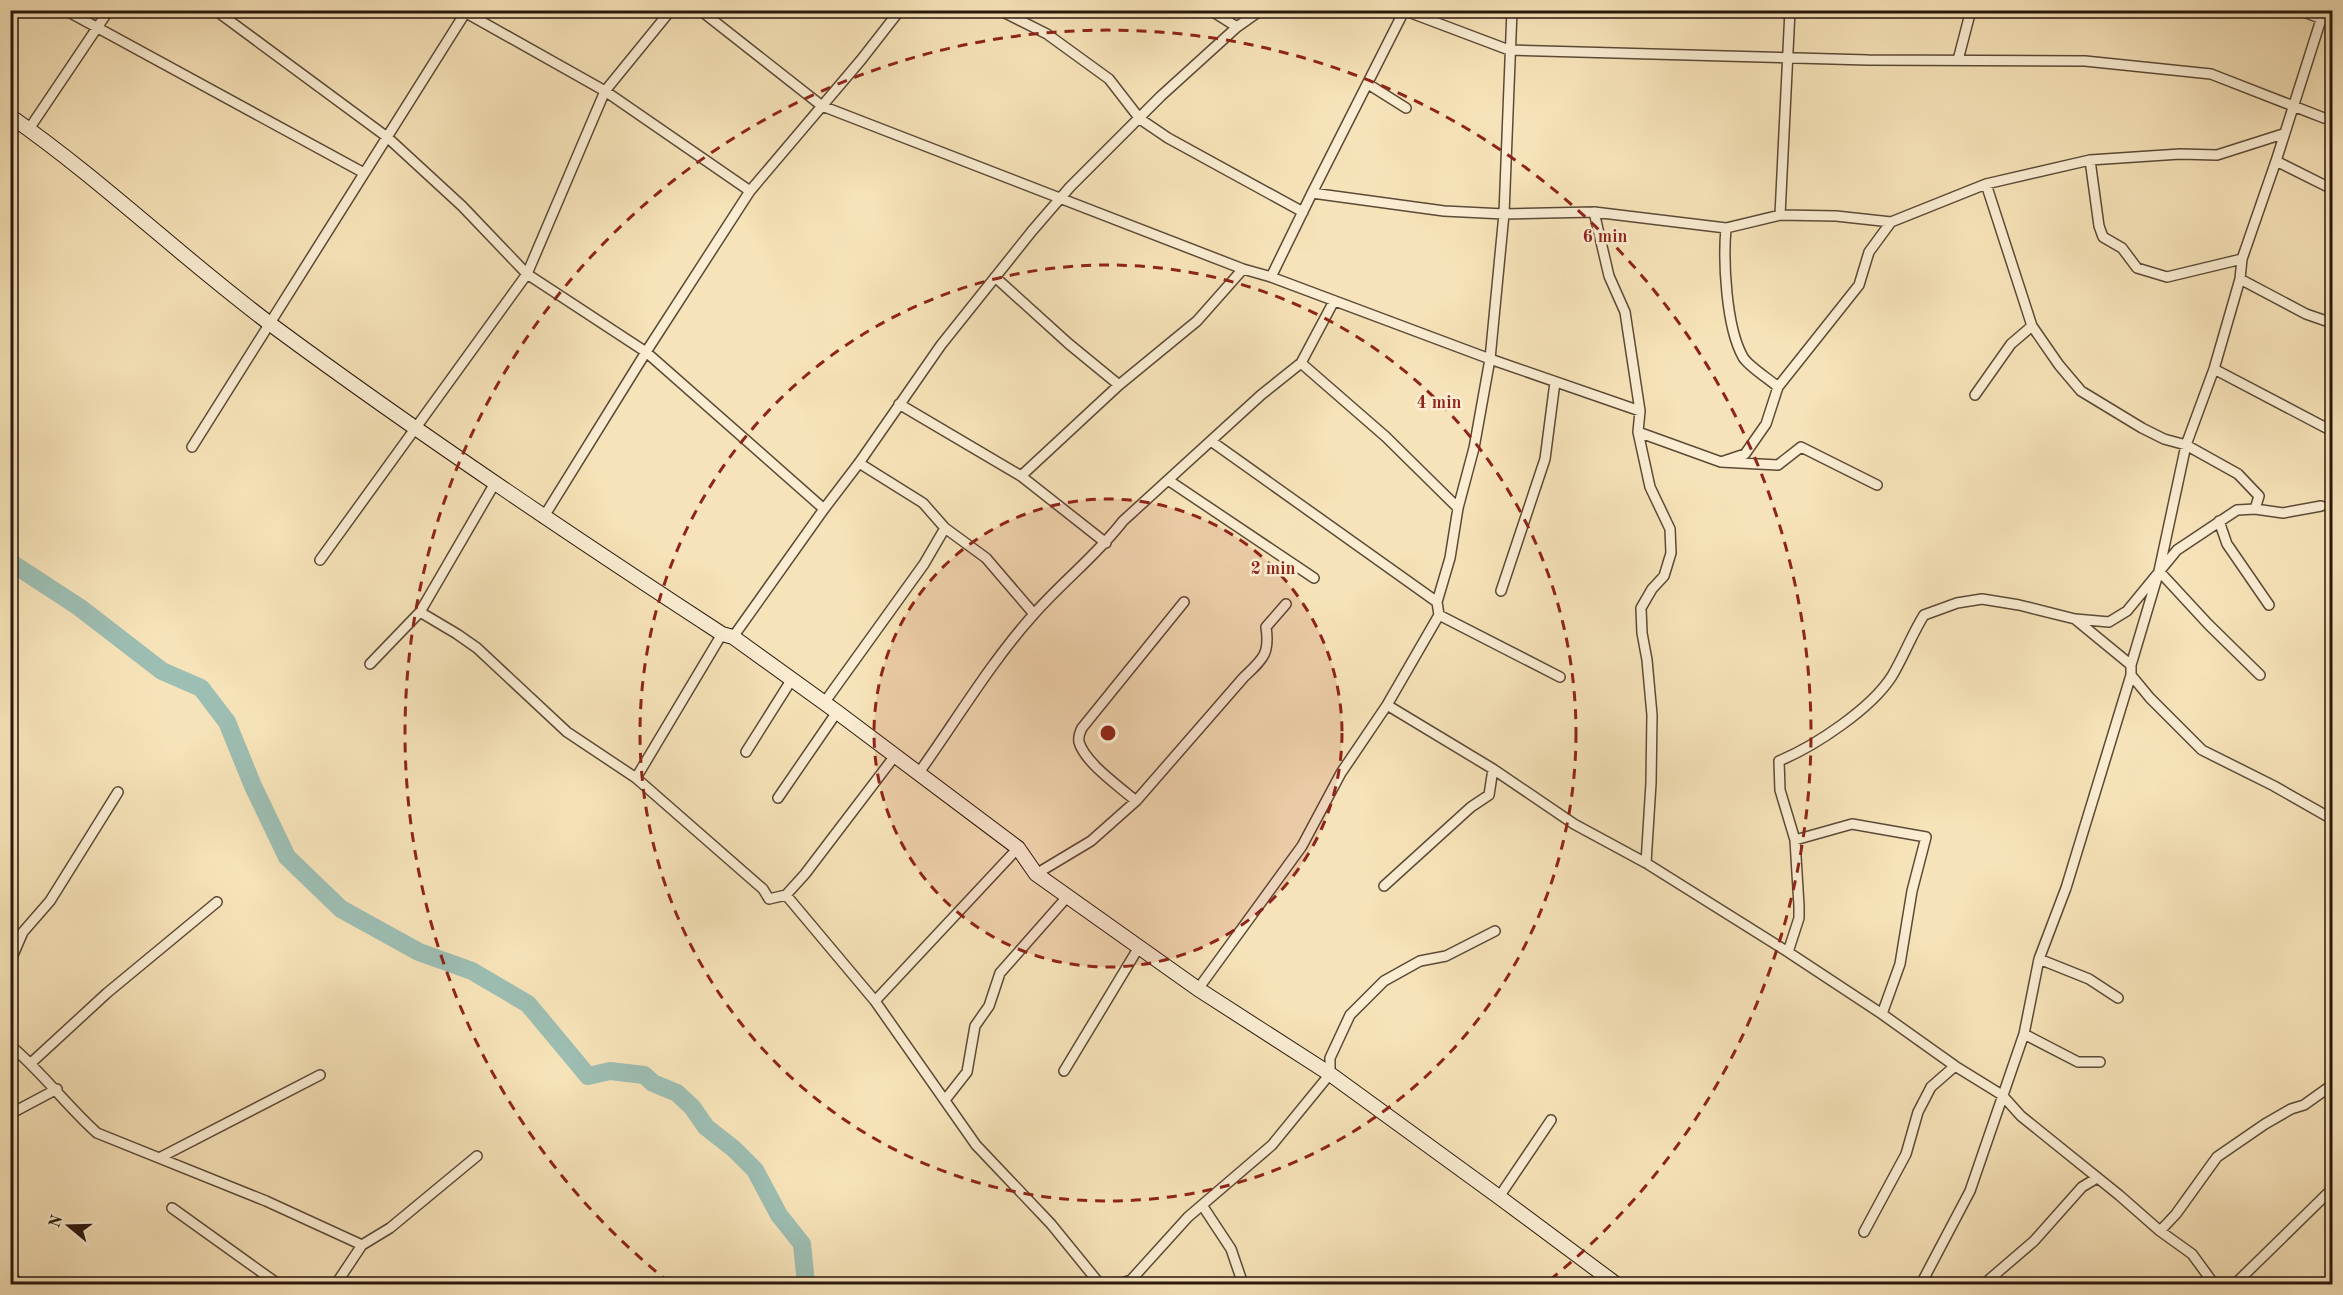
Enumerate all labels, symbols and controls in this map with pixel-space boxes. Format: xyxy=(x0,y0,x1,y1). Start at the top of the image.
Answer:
text: 6 min xyxy=(1582,228,1628,246)
text: 4 min xyxy=(1416,394,1462,412)
text: 2 min xyxy=(1250,560,1296,578)
centre of rings xyxy=(1098,723,1118,743)
north arrow xyxy=(39,1196,99,1256)
text: N xyxy=(47,1213,67,1230)

